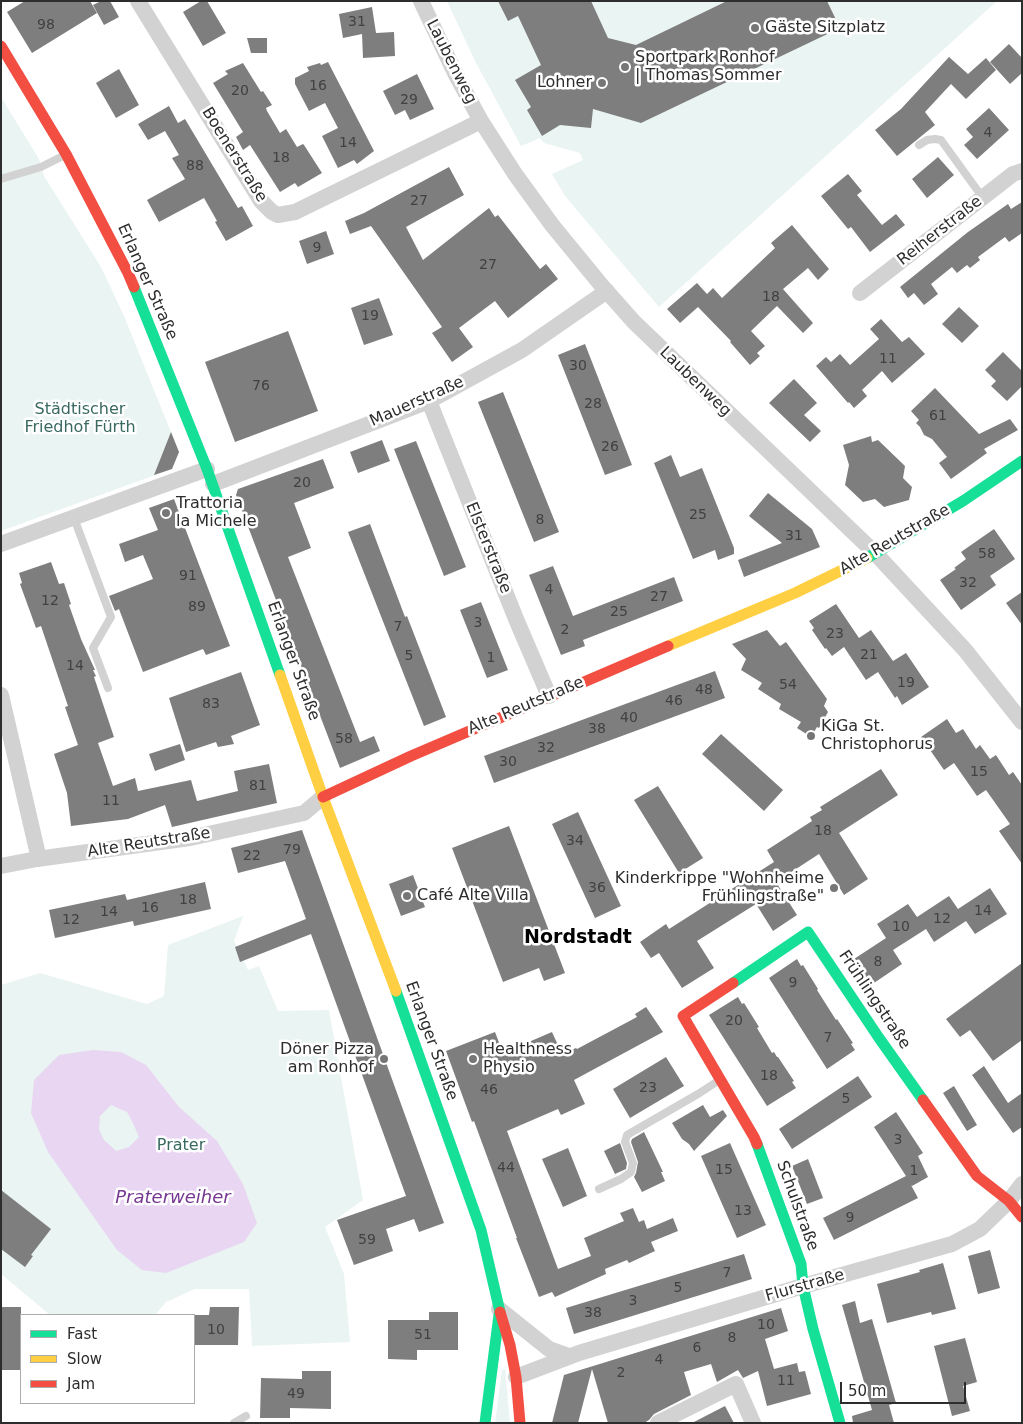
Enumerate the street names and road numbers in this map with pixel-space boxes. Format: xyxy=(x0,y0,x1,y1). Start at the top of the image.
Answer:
street label: Laubenweg xyxy=(422,17,480,107)
street label: Boenerstraße xyxy=(197,104,271,206)
street label: Reiherstraße xyxy=(894,192,986,270)
street label: Erlanger Straße xyxy=(113,221,181,343)
street label: Laubenweg xyxy=(655,343,735,421)
street label: Mauerstraße xyxy=(367,373,467,431)
street label: Elsterstraße xyxy=(461,500,515,596)
street label: Alte Reutstraße xyxy=(836,501,954,579)
street label: Erlanger Straße xyxy=(263,599,323,723)
street label: Alte Reutstraße xyxy=(465,673,587,739)
street label: Alte Reutstraße xyxy=(86,824,212,862)
street label: Frühlingstraße xyxy=(834,947,914,1053)
street label: Erlanger Straße xyxy=(401,979,461,1103)
street label: Schulstraße xyxy=(772,1158,822,1254)
street label: Flurstraße xyxy=(763,1266,847,1306)

